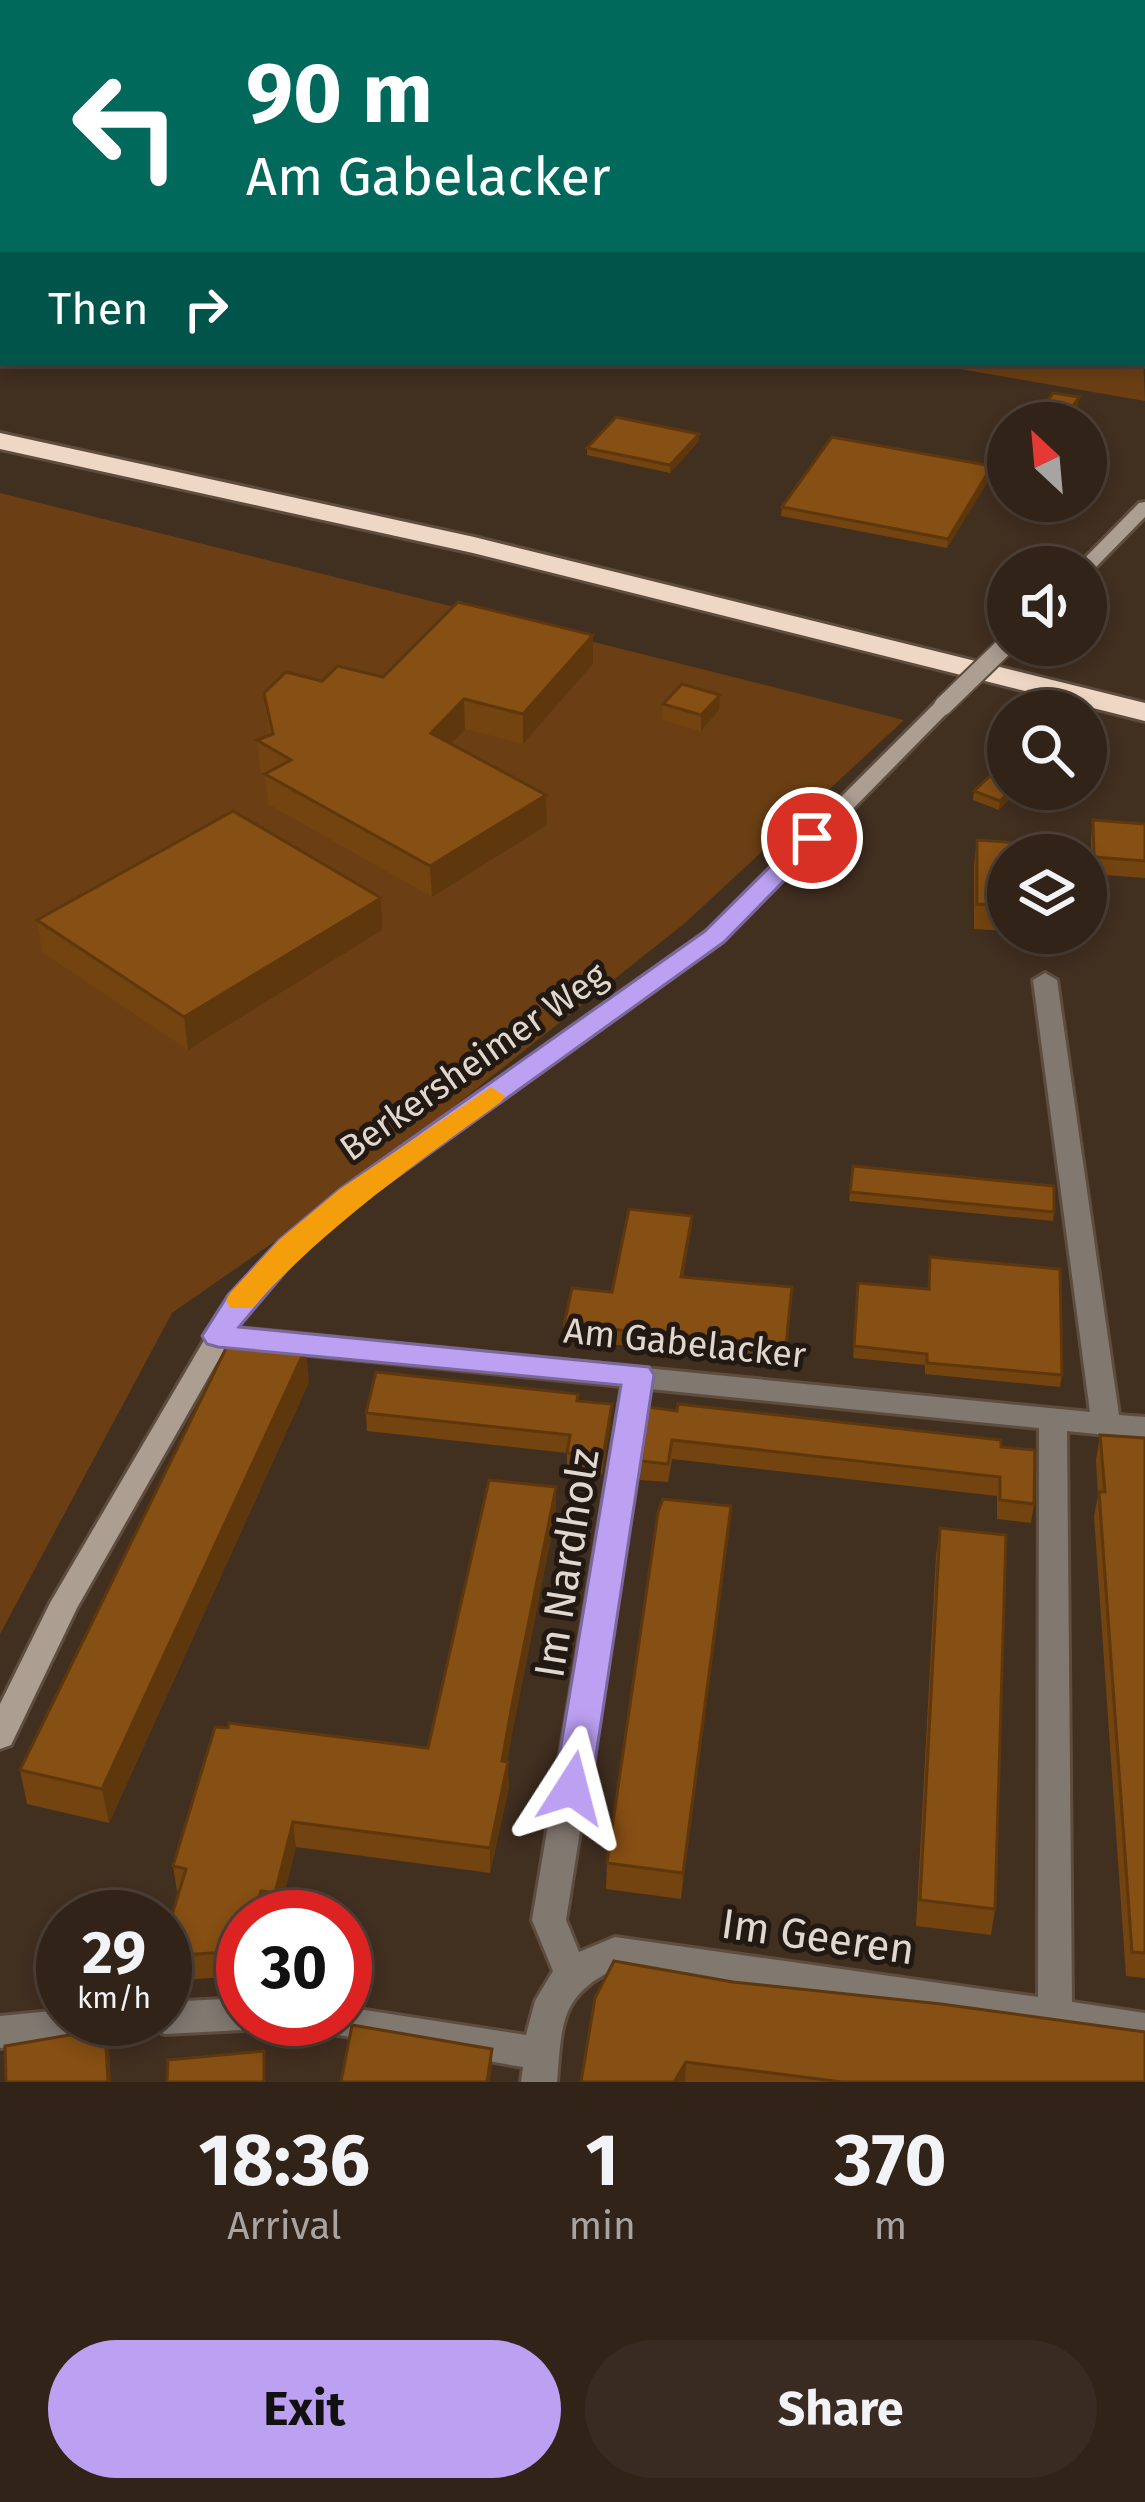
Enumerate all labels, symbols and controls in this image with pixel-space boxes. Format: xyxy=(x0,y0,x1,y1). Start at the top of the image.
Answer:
text: 90 m xyxy=(246,43,433,144)
icon: left xyxy=(48,48,204,204)
text: Am Gabelacker xyxy=(246,145,611,209)
icon: right xyxy=(173,276,239,342)
text: Then xyxy=(48,282,149,336)
north arrow xyxy=(987,402,1107,522)
map controls xyxy=(987,402,1107,954)
button: sound xyxy=(987,546,1107,666)
button: search xyxy=(987,690,1107,810)
pin xyxy=(761,787,863,889)
icon: arrive xyxy=(779,805,845,871)
button: layers xyxy=(987,834,1107,954)
street label: Berkersheimer Weg xyxy=(332,953,616,1170)
street label: Am Gabelacker xyxy=(562,1308,808,1378)
street label: Im Nardholz xyxy=(524,1445,610,1681)
position arrow xyxy=(509,1725,635,1851)
speed limit sign: 30 xyxy=(216,1890,372,2046)
street label: Im Geeren xyxy=(718,1899,918,1975)
text: 29 xyxy=(82,1917,146,1989)
text: km/h xyxy=(77,1980,151,2016)
text: 18:36 xyxy=(198,2118,370,2204)
text: 1 xyxy=(586,2118,619,2204)
text: 370 xyxy=(834,2118,947,2204)
text: Arrival xyxy=(227,2203,341,2249)
text: min xyxy=(569,2203,636,2249)
text: m xyxy=(874,2203,907,2249)
button: Exit xyxy=(48,2340,561,2478)
button: Share xyxy=(585,2340,1097,2478)

